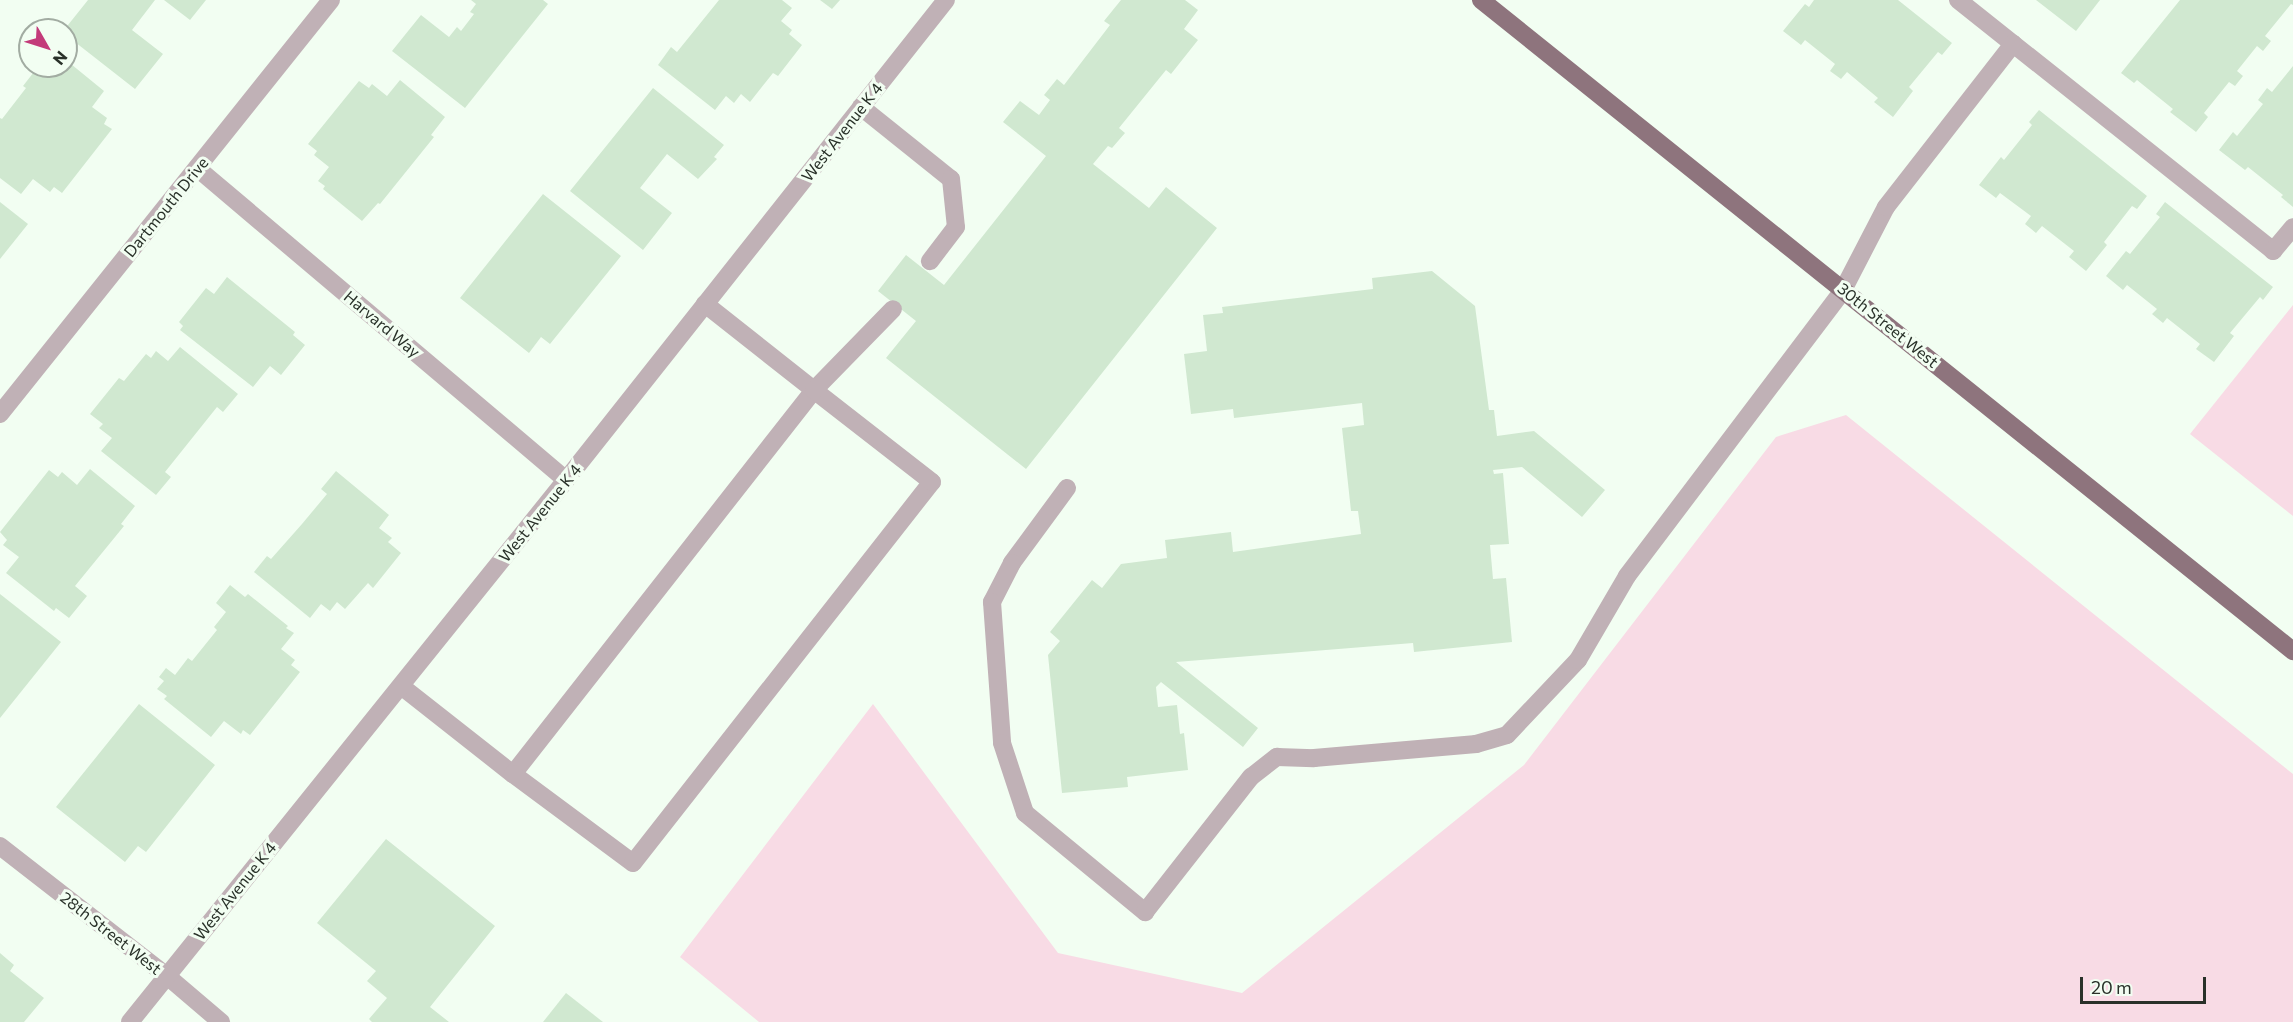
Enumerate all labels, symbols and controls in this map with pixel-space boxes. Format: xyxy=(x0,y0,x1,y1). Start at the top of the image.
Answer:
north arrow xyxy=(18,18,78,78)
text: N xyxy=(50,48,72,69)
street label: West Avenue K 4 xyxy=(797,79,887,185)
street label: Dartmouth Drive xyxy=(120,153,212,261)
street label: 30th Street West xyxy=(1834,278,1942,372)
street label: Harvard Way xyxy=(340,287,424,361)
street label: West Avenue K 4 xyxy=(495,460,585,566)
street label: West Avenue K 4 xyxy=(190,838,280,944)
street label: 28th Street West xyxy=(57,888,165,978)
scale bar xyxy=(2083,965,2209,1003)
text: 20 m xyxy=(2091,976,2132,998)

